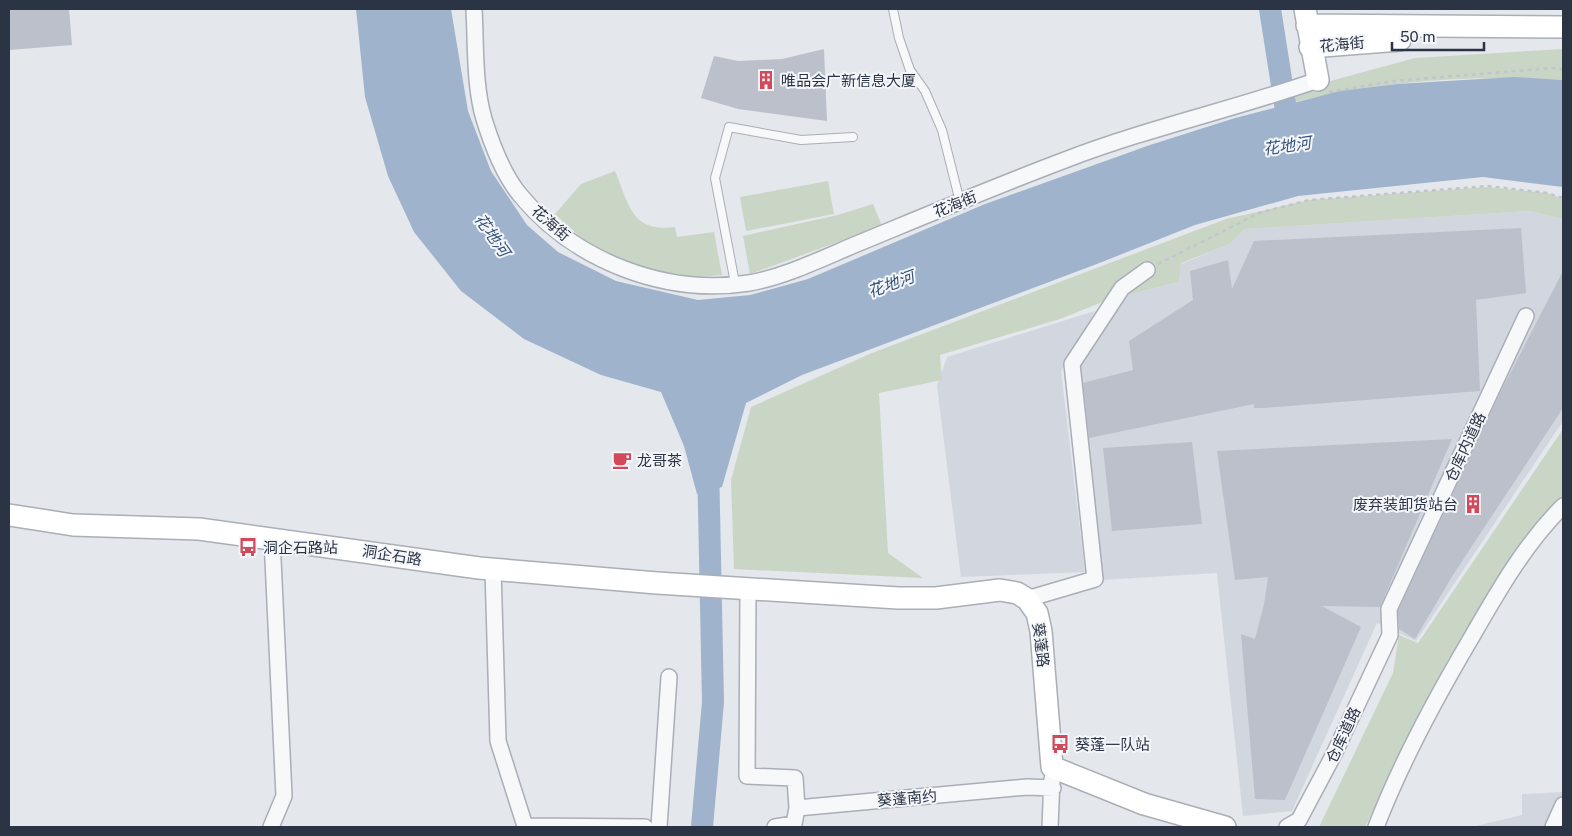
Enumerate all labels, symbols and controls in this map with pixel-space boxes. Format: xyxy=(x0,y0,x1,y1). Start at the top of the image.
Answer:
scale bar xyxy=(1392,20,1484,52)
text: 50 m xyxy=(1400,28,1435,45)
street label: 花海街 xyxy=(1319,34,1365,54)
building icon: 唯品会广新信息大厦 xyxy=(755,69,777,91)
place label: 唯品会广新信息大厦 xyxy=(781,72,916,89)
water label: 花地河 xyxy=(1262,133,1315,159)
street label: 花海街 xyxy=(931,188,979,220)
street label: 花海街 xyxy=(528,202,574,244)
water label: 花地河 xyxy=(470,210,515,263)
water label: 花地河 xyxy=(865,266,920,301)
street label: 仓库内道路 xyxy=(1441,409,1489,485)
cafe icon: 龙哥茶 xyxy=(611,449,633,471)
place label: 龙哥茶 xyxy=(637,452,682,469)
building icon: 废弃装卸货站台 xyxy=(1462,493,1484,515)
place label: 废弃装卸货站台 xyxy=(1353,496,1458,513)
bus stop icon: 洞企石路站 xyxy=(237,536,259,558)
place label: 洞企石路站 xyxy=(263,539,338,556)
street label: 洞企石路 xyxy=(361,542,423,568)
street label: 葵蓬路 xyxy=(1030,622,1052,668)
street label: 仓库道路 xyxy=(1323,704,1363,766)
bus stop icon: 葵蓬一队站 xyxy=(1049,733,1071,755)
place label: 葵蓬一队站 xyxy=(1075,736,1150,753)
street label: 葵蓬南约 xyxy=(876,787,938,809)

